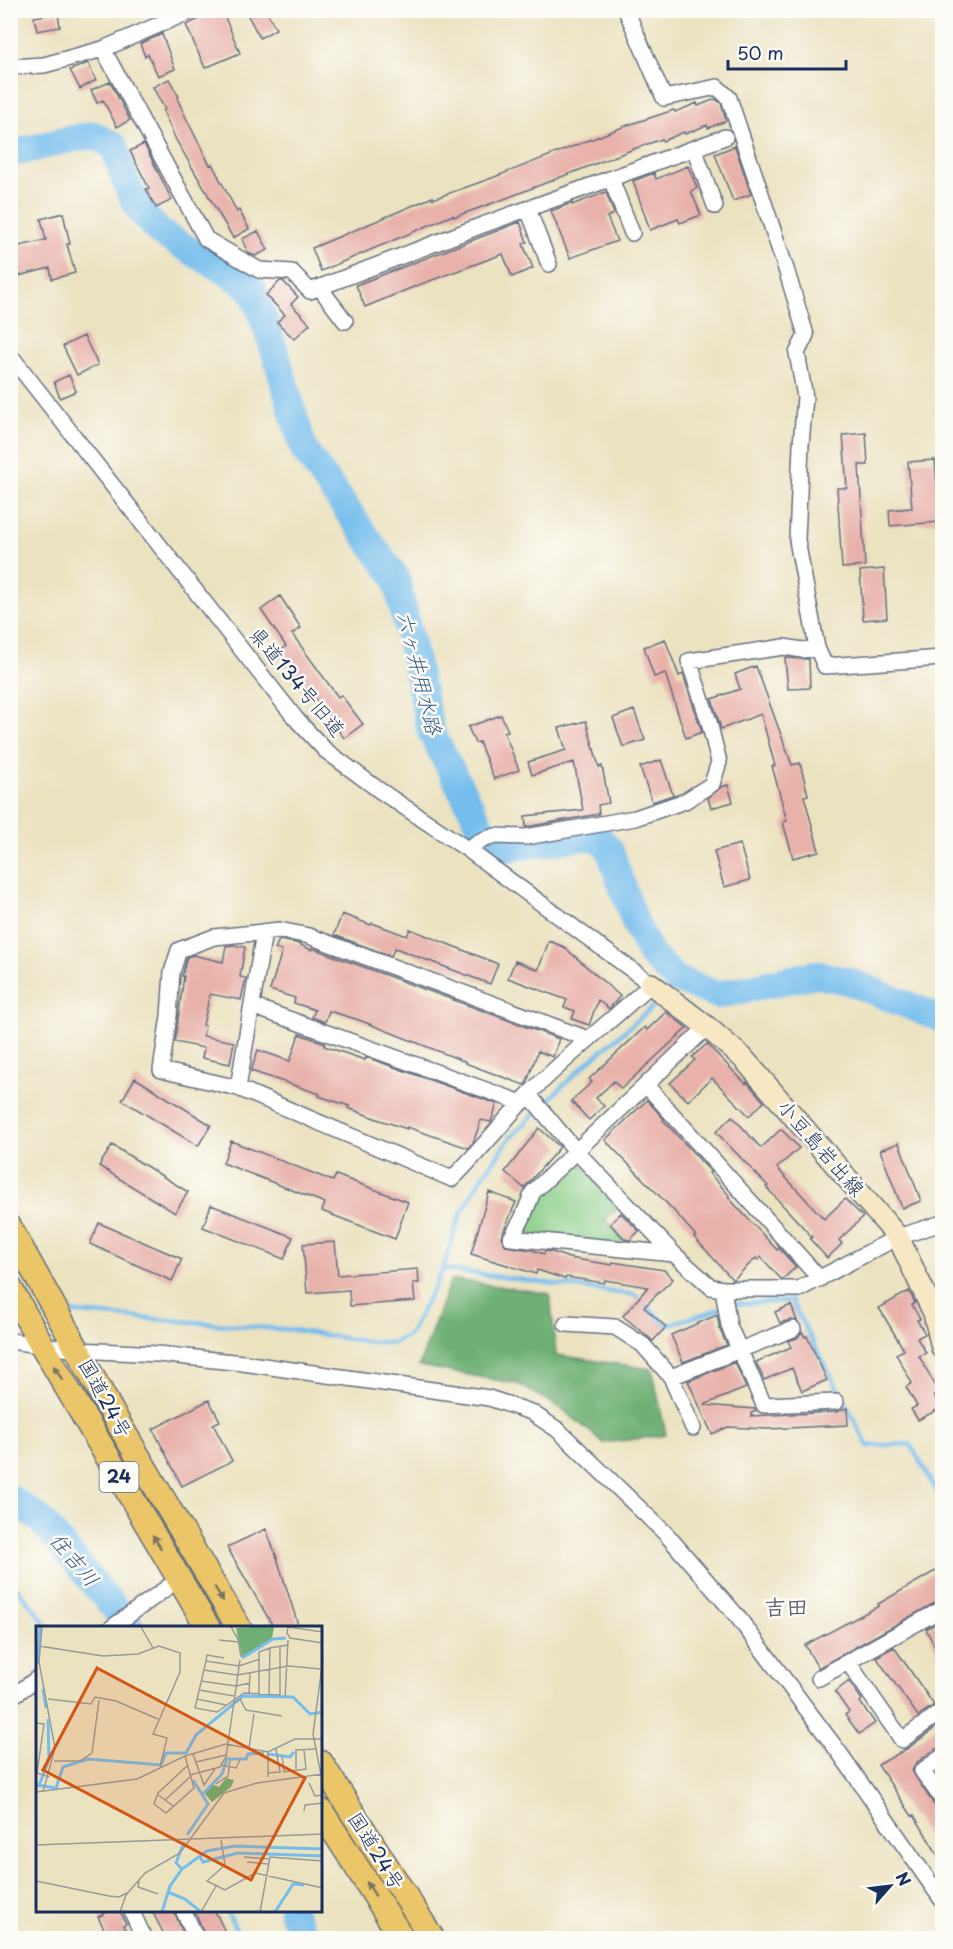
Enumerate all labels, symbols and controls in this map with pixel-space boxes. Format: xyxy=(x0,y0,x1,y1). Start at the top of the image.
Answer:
scale bar xyxy=(728,33,846,71)
text: 50 m xyxy=(737,39,784,66)
water label: 六ヶ井用水路 xyxy=(390,608,452,738)
street label: 県道134号旧道 xyxy=(243,620,353,743)
street label: 小豆島岩出線 xyxy=(771,1092,872,1202)
street label: 国道24号 xyxy=(72,1352,140,1443)
one-way arrow xyxy=(53,1365,64,1381)
road number: 24 xyxy=(100,1462,138,1492)
water label: 住吉川 xyxy=(43,1524,108,1593)
one-way arrow xyxy=(151,1534,162,1550)
one-way arrow xyxy=(214,1586,224,1603)
district label: 吉田 xyxy=(764,1589,808,1622)
inset map xyxy=(36,1626,322,1913)
street label: 国道24号 xyxy=(341,1806,413,1895)
north arrow xyxy=(860,1856,920,1916)
text: N xyxy=(891,1867,918,1890)
one-way arrow xyxy=(366,1881,377,1897)

